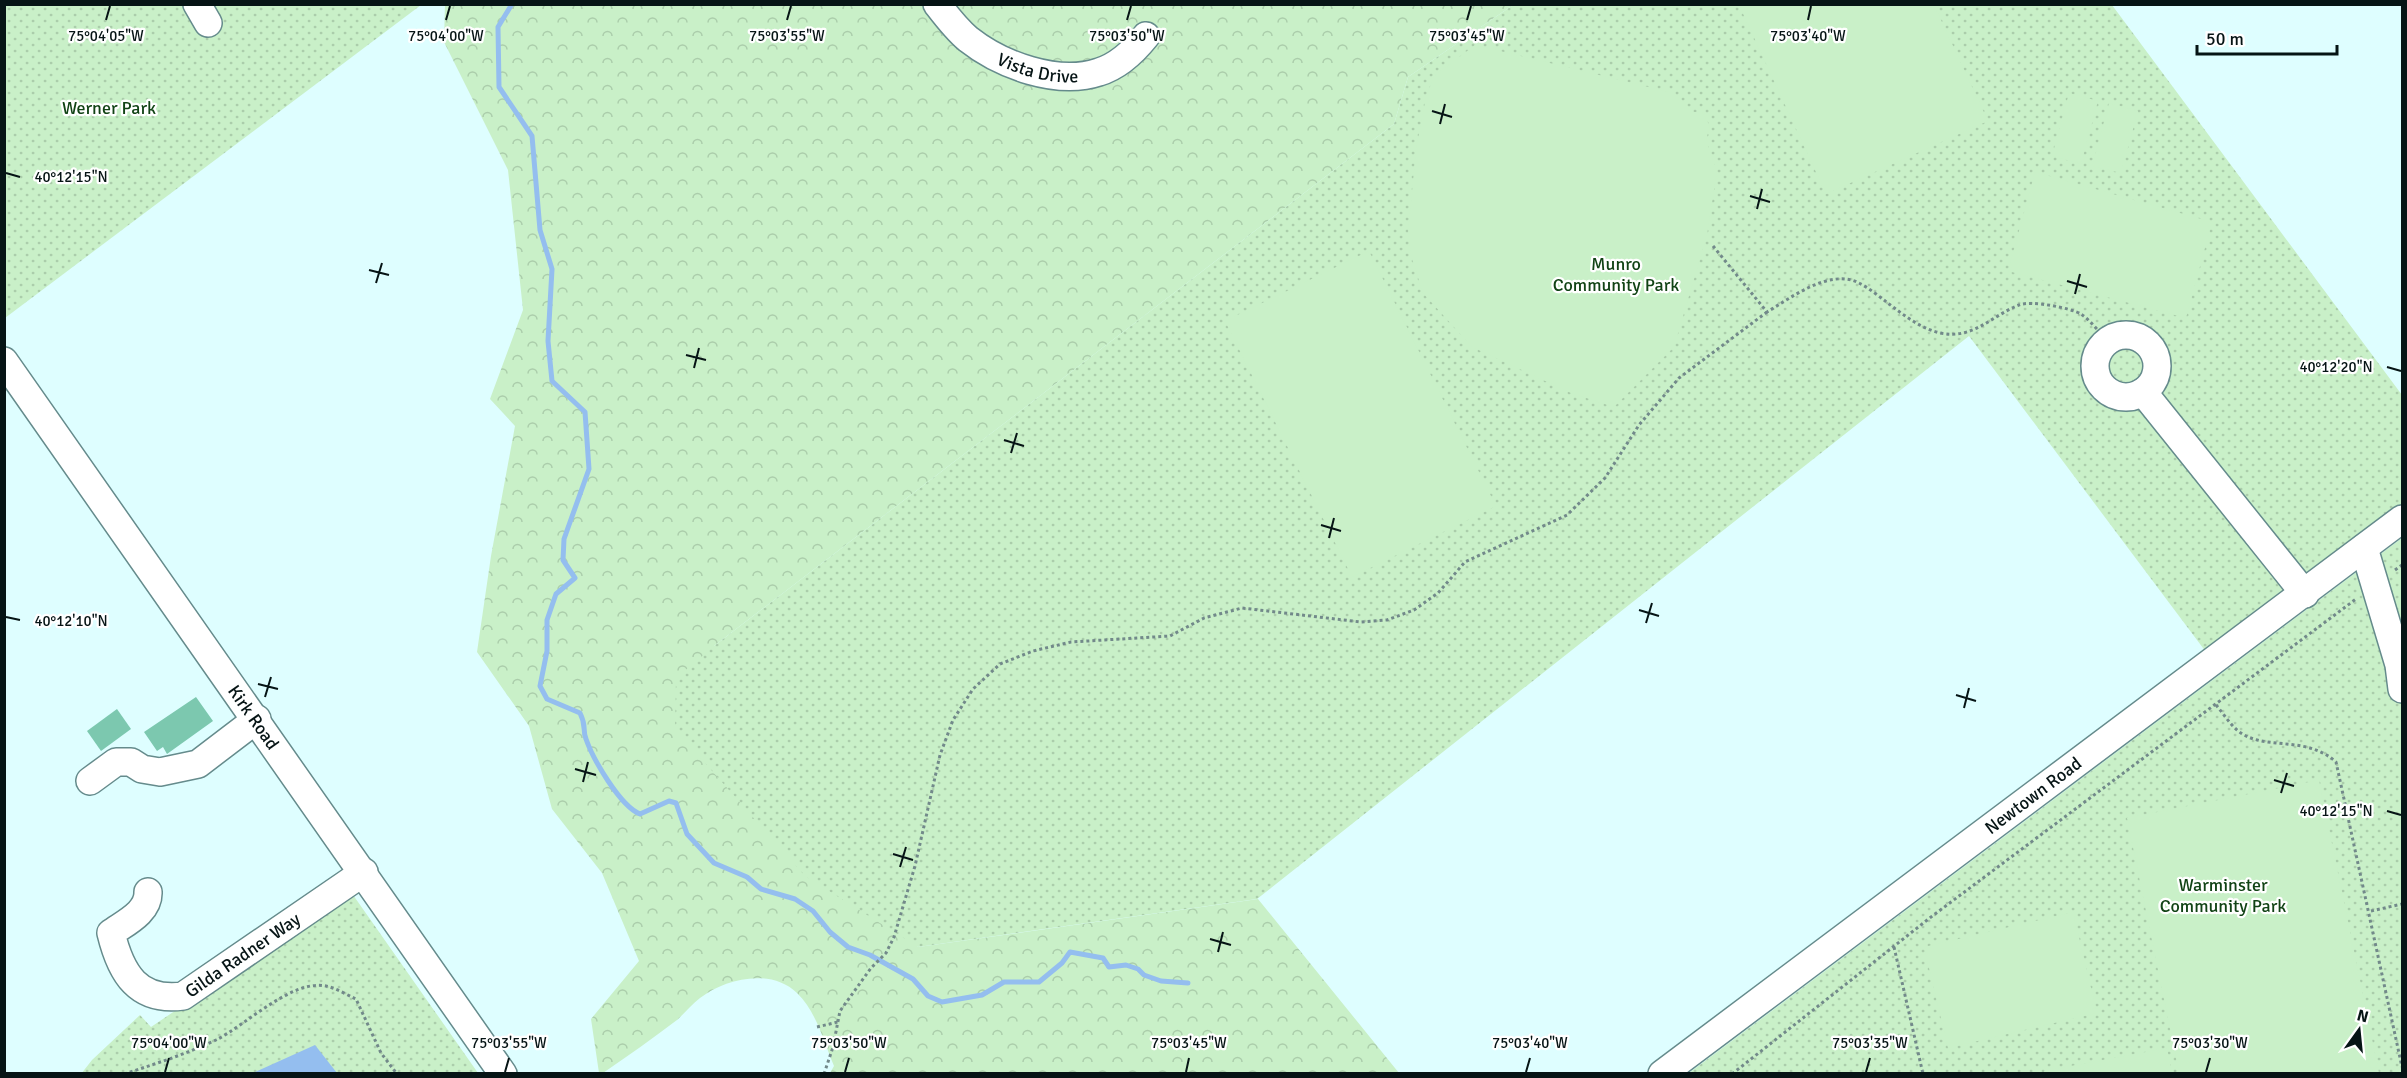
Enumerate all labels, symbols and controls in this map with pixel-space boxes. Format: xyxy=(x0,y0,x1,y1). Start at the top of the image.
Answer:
scale bar xyxy=(2197,18,2336,56)
text: 75°04'05"W xyxy=(68,27,144,45)
text: 75°04'00"W xyxy=(408,27,484,45)
text: 75°03'55"W xyxy=(749,27,825,45)
text: 75°03'50"W xyxy=(1089,27,1165,45)
text: 75°03'45"W xyxy=(1429,27,1505,45)
text: 75°03'40"W xyxy=(1770,27,1846,45)
text: 50 m xyxy=(2206,28,2244,50)
street label: Vista Drive xyxy=(993,48,1079,88)
park label: Werner Park xyxy=(62,97,156,119)
text: 40°12'15"N xyxy=(34,168,108,186)
park label: Munro Community Park xyxy=(1553,253,1679,296)
text: 40°12'20"N xyxy=(2299,358,2373,376)
text: 40°12'10"N xyxy=(34,612,108,630)
street label: Kirk Road xyxy=(223,681,284,754)
street label: Newtown Road xyxy=(1981,752,2086,839)
text: 40°12'15"N xyxy=(2299,802,2373,820)
park label: Warminster Community Park xyxy=(2160,874,2286,917)
street label: Gilda Radner Way xyxy=(181,908,305,1002)
north arrow xyxy=(2329,1000,2389,1060)
text: N xyxy=(2355,1005,2371,1028)
text: 75°04'00"W xyxy=(131,1034,207,1052)
text: 75°03'55"W xyxy=(471,1034,547,1052)
text: 75°03'50"W xyxy=(811,1034,887,1052)
text: 75°03'45"W xyxy=(1151,1034,1227,1052)
text: 75°03'40"W xyxy=(1492,1034,1568,1052)
text: 75°03'35"W xyxy=(1832,1034,1908,1052)
text: 75°03'30"W xyxy=(2172,1034,2248,1052)

